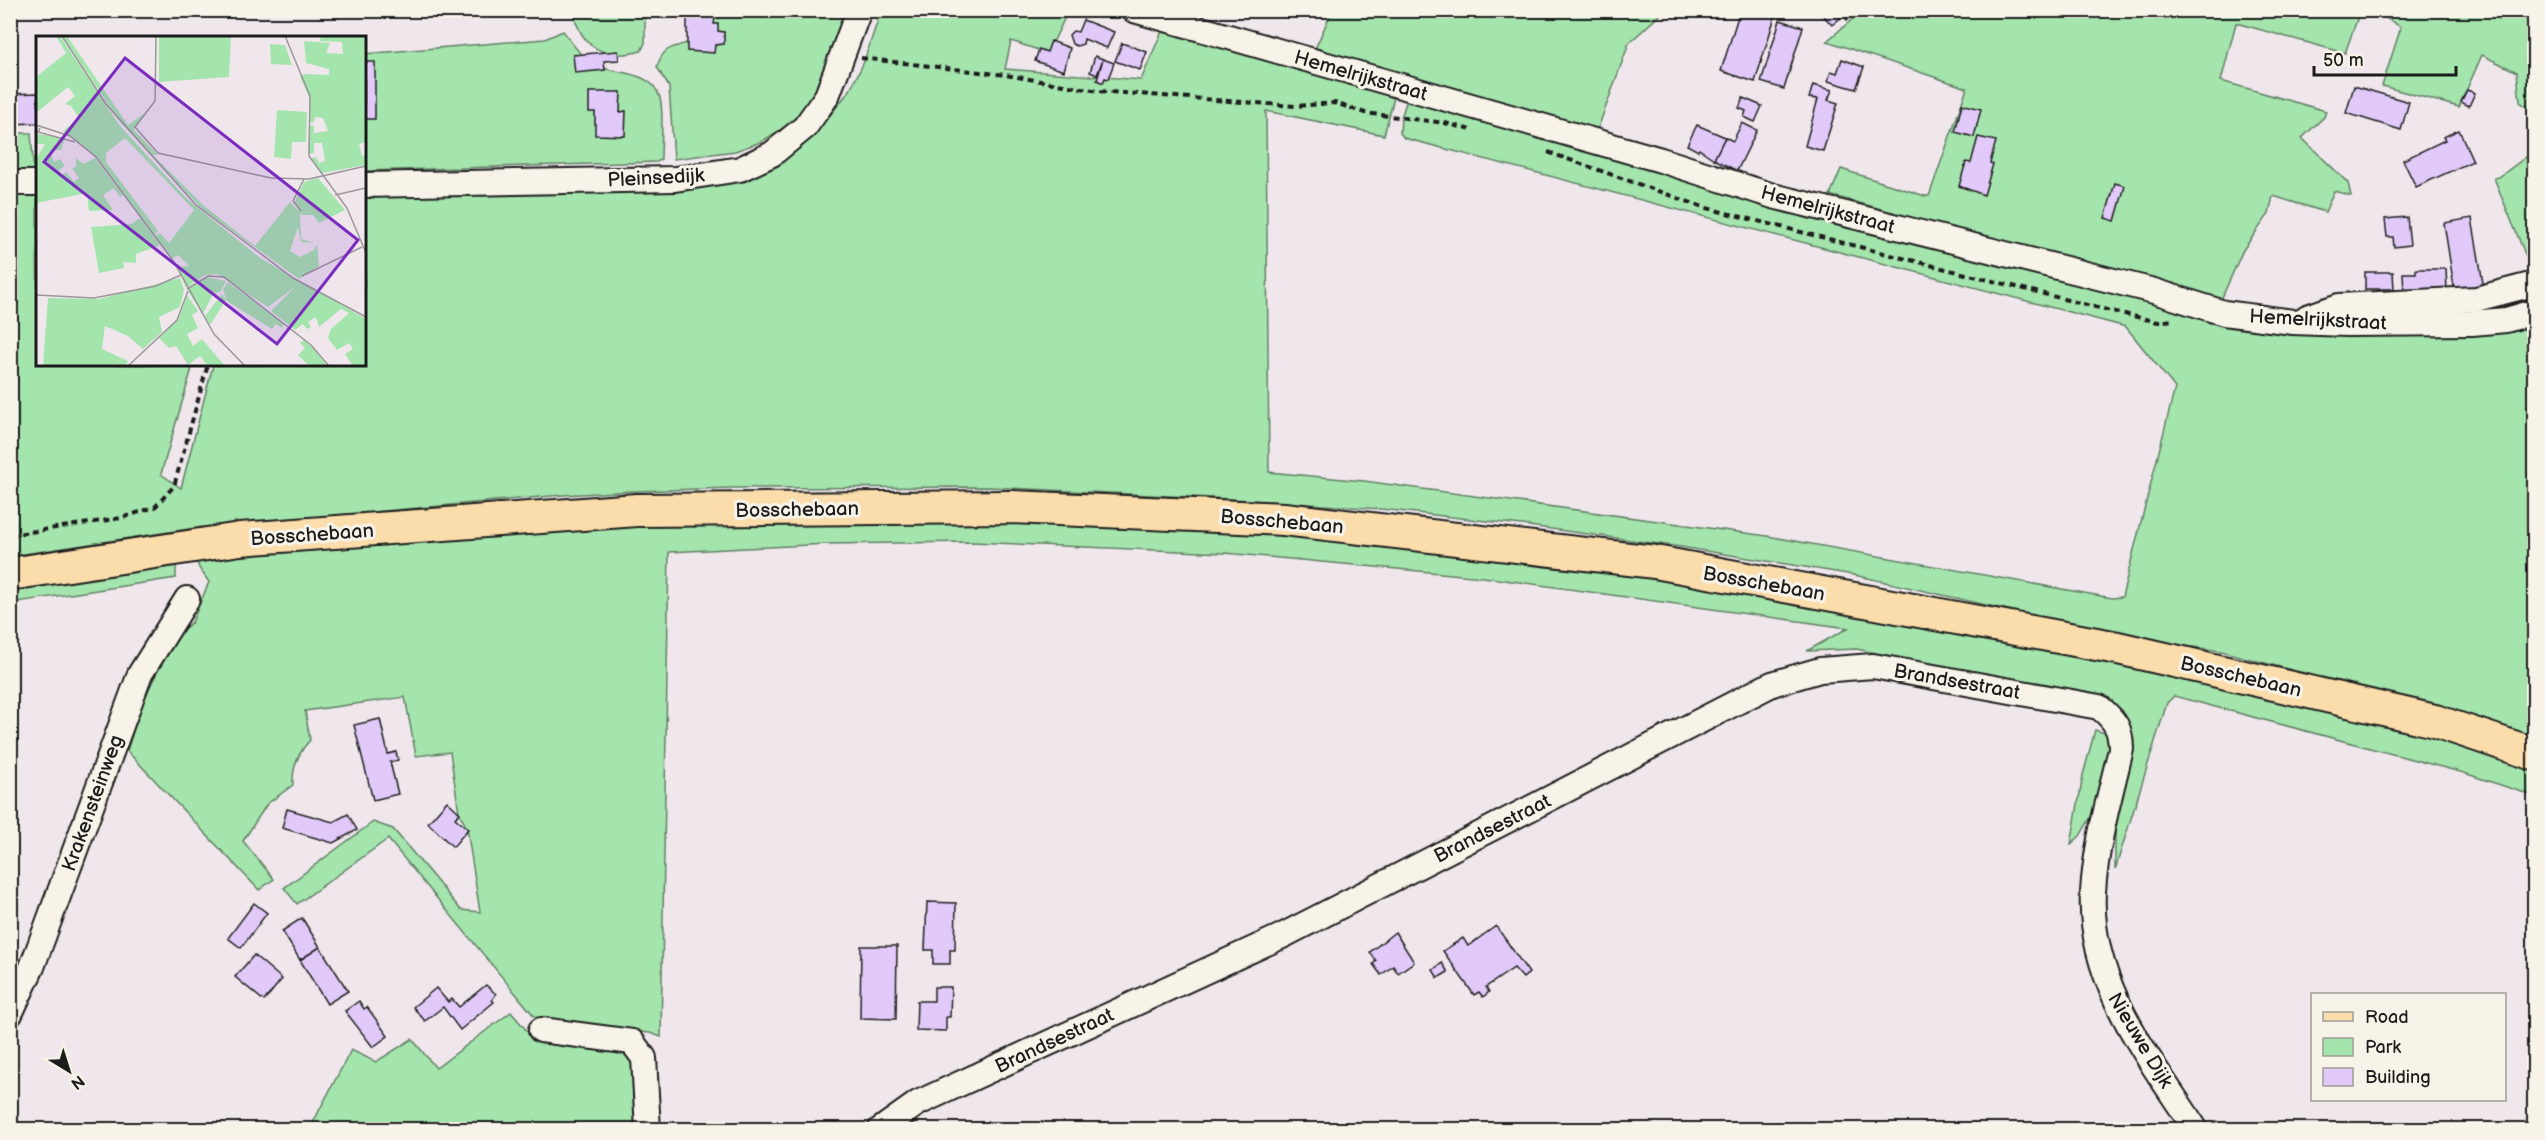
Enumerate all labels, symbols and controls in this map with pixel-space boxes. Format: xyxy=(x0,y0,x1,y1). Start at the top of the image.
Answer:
inset map xyxy=(36,36,366,366)
scale bar xyxy=(2314,39,2456,77)
street label: Hemelrijkstraat xyxy=(1291,45,1430,106)
text: 50 m xyxy=(2323,50,2364,71)
street label: Pleinsedijk xyxy=(607,163,705,193)
street label: Hemelrijkstraat xyxy=(1758,181,1897,239)
street label: Hemelrijkstraat xyxy=(2249,304,2387,336)
street label: Bosschebaan xyxy=(735,497,859,523)
street label: Bosschebaan xyxy=(1219,505,1345,539)
street label: Bosschebaan xyxy=(250,519,375,551)
street label: Bosschebaan xyxy=(1701,561,1827,607)
street label: Bosschebaan xyxy=(2178,651,2304,703)
street label: Brandsestraat xyxy=(1892,659,2022,705)
street label: Krakensteinweg xyxy=(57,732,129,875)
street label: Brandsestraat xyxy=(1430,789,1555,869)
street label: Nieuwe Dijk xyxy=(2102,988,2178,1093)
legend xyxy=(2311,993,2506,1101)
street label: Brandsestraat xyxy=(991,1003,1117,1079)
text: Road xyxy=(2365,1007,2409,1028)
text: Park xyxy=(2365,1037,2401,1058)
north arrow xyxy=(39,1041,99,1101)
text: Building xyxy=(2365,1067,2431,1088)
text: N xyxy=(67,1070,88,1093)

